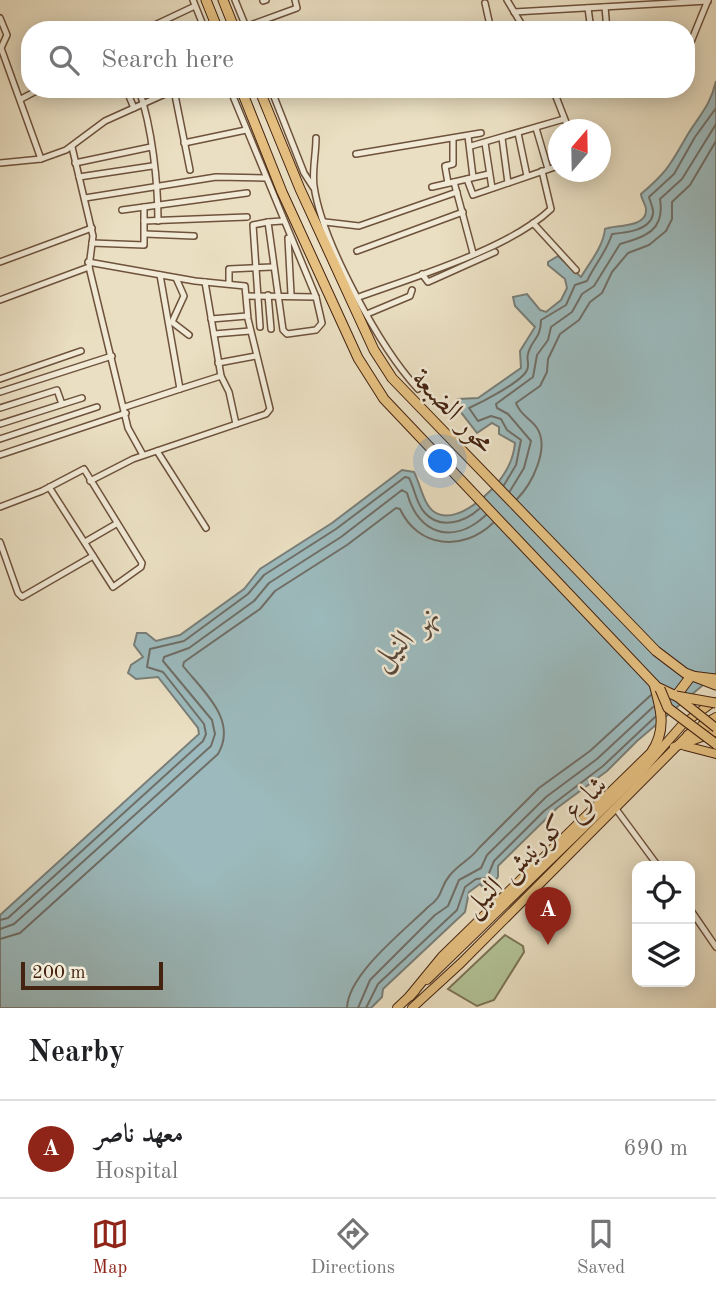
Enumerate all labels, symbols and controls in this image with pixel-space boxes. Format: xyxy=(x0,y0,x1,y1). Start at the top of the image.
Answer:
search box xyxy=(21,21,695,98)
icon: search xyxy=(45,41,83,79)
text: Search here xyxy=(101,47,234,73)
north arrow xyxy=(548,119,611,182)
street label: محور الضبعة xyxy=(405,365,498,460)
your location xyxy=(423,444,457,478)
water label: نهر النيل xyxy=(366,600,449,679)
street label: شارع كورنيش النيل xyxy=(458,771,618,928)
map controls xyxy=(632,861,695,987)
button: locate xyxy=(632,861,695,924)
pin: A xyxy=(525,887,571,945)
button: layers xyxy=(632,924,695,987)
scale bar xyxy=(21,959,163,991)
text: 200 m xyxy=(32,964,85,983)
text: Nearby xyxy=(28,1038,125,1068)
text: معهد ناصر xyxy=(95,1122,183,1148)
text: A xyxy=(42,1137,60,1160)
text: 690 m xyxy=(623,1137,688,1160)
text: Hospital xyxy=(95,1160,178,1183)
tab: Map xyxy=(91,1215,129,1280)
tab: Directions xyxy=(311,1215,395,1280)
tab: Saved xyxy=(577,1215,625,1280)

